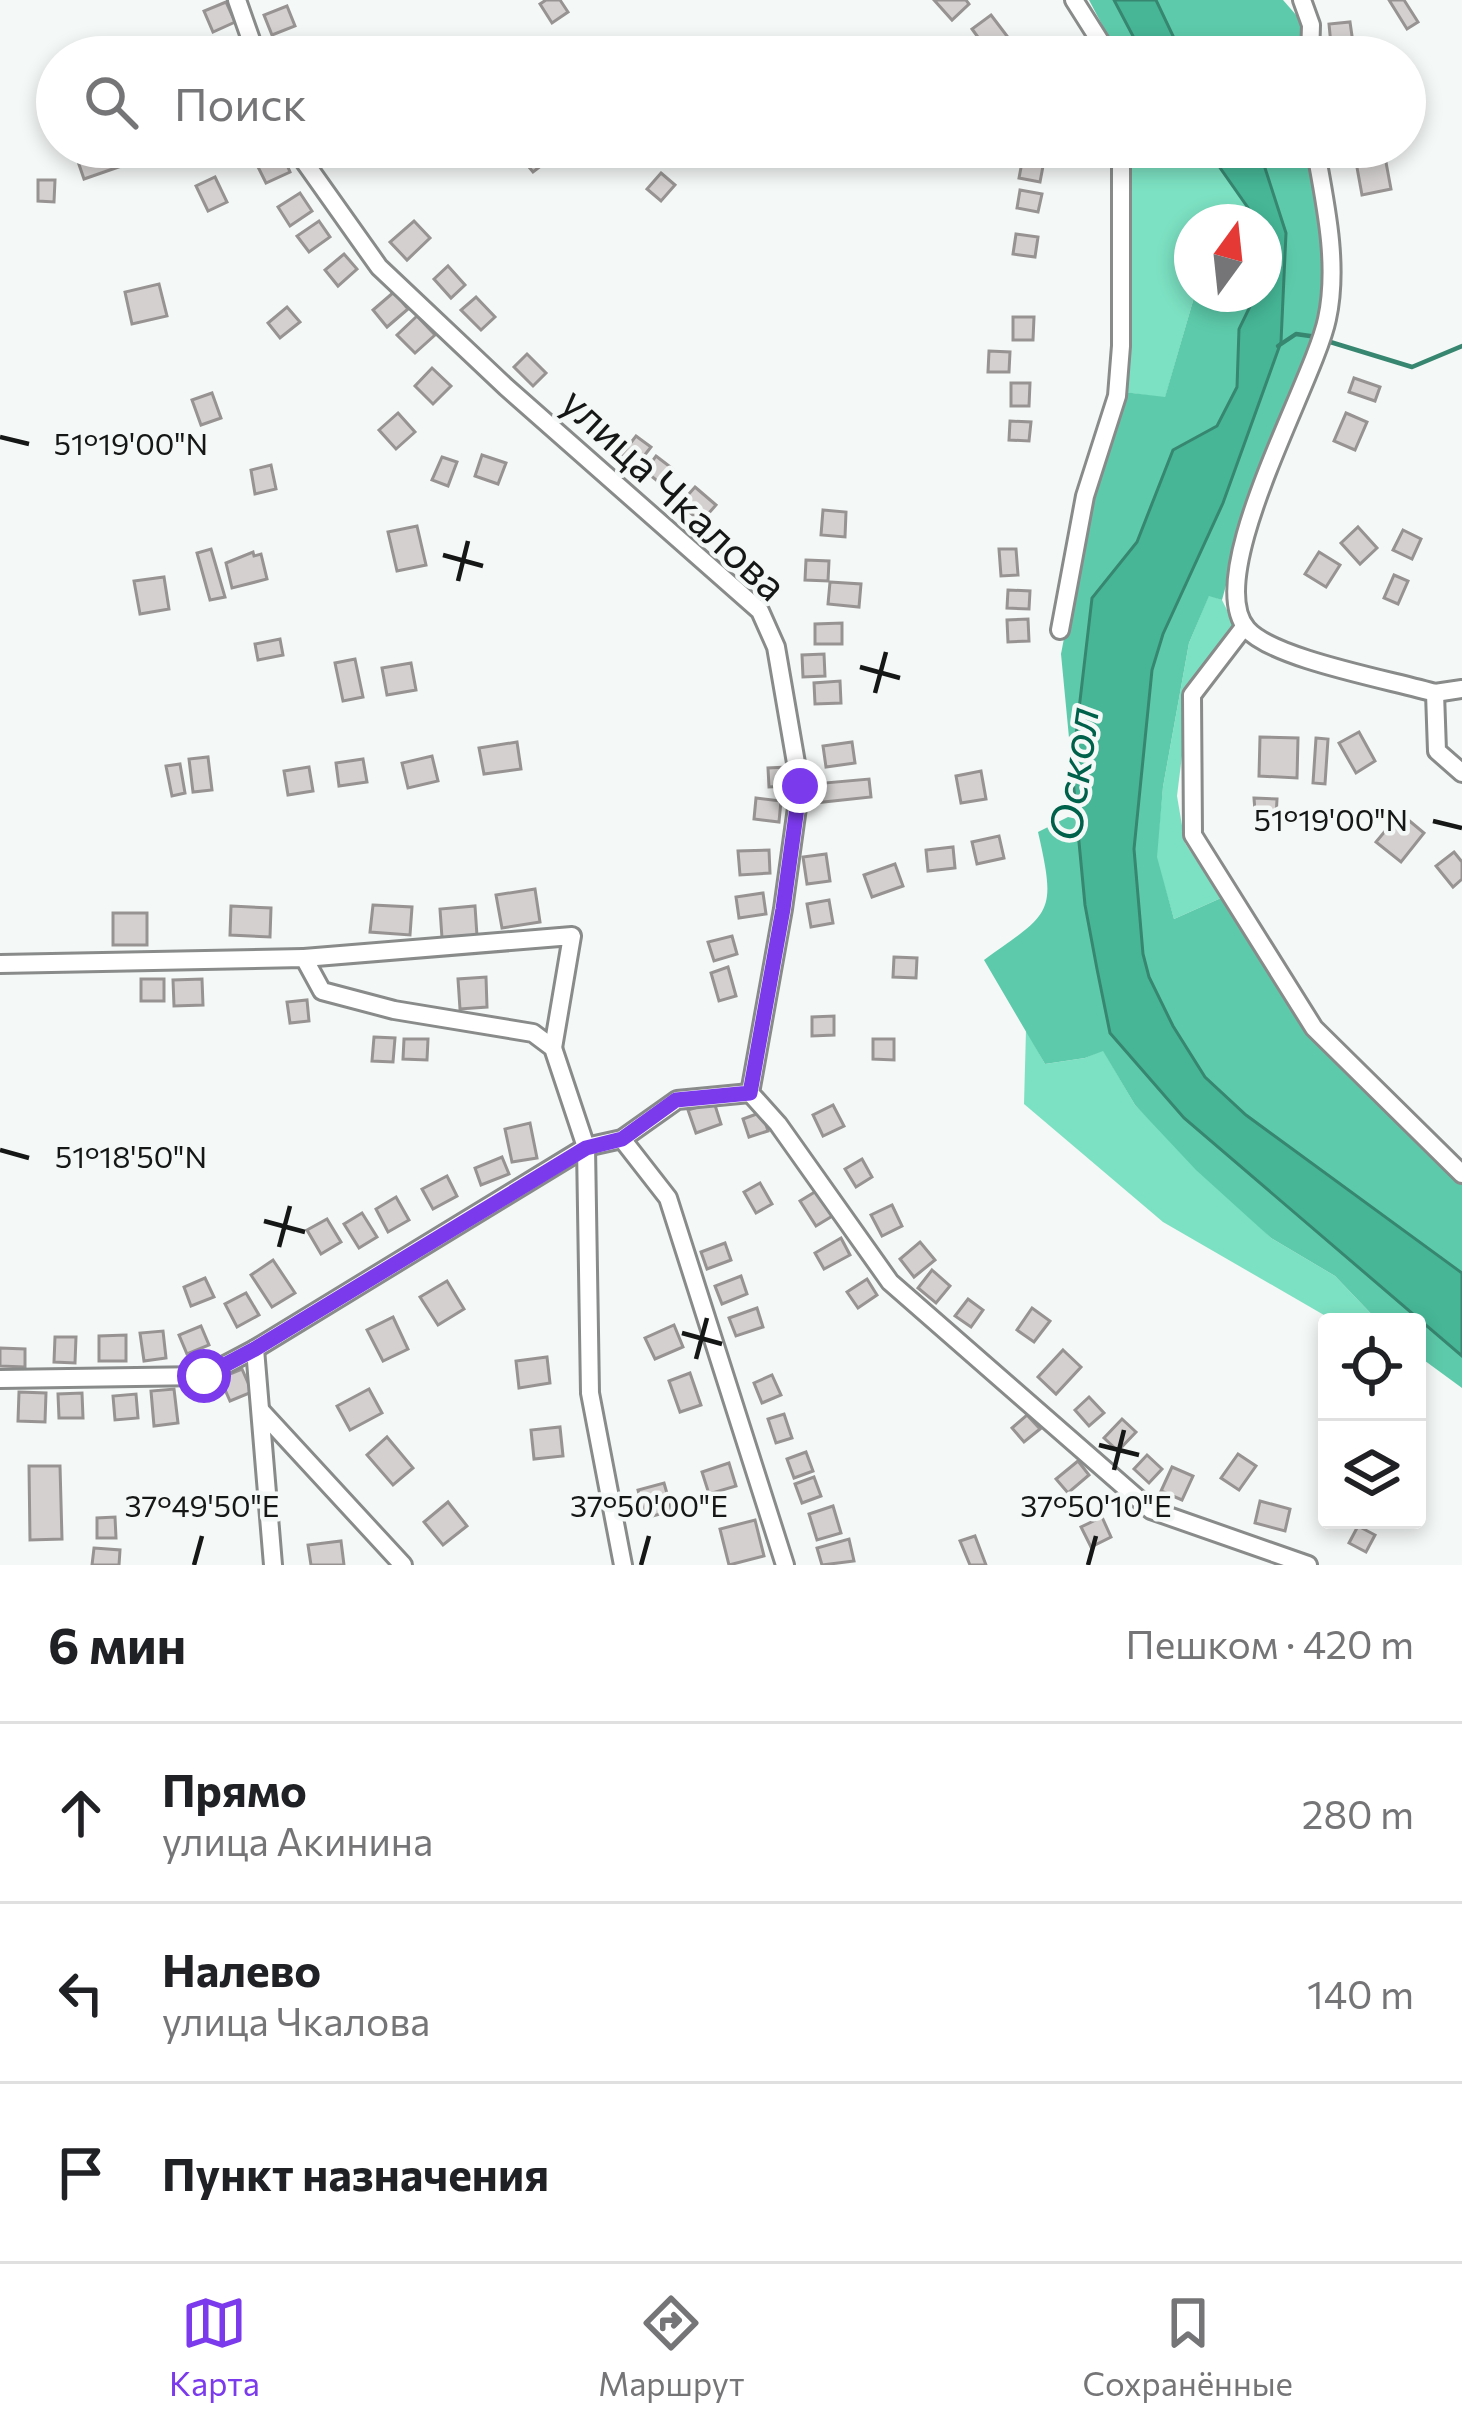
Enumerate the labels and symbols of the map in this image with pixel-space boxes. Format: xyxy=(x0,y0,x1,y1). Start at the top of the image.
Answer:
north arrow xyxy=(1174,204,1282,312)
street label: улица Чкалова xyxy=(552,375,799,610)
text: 51°19'00"N xyxy=(54,424,208,461)
water label: Оскол xyxy=(1035,703,1108,844)
route end xyxy=(773,759,827,813)
text: 51°19'00"N xyxy=(1254,800,1408,837)
text: 51°18'50"N xyxy=(55,1137,207,1174)
route start xyxy=(177,1349,231,1403)
text: 37°49'50"E xyxy=(124,1486,280,1523)
text: 37°50'00"E xyxy=(570,1486,728,1523)
text: 37°50'10"E xyxy=(1020,1486,1172,1523)

